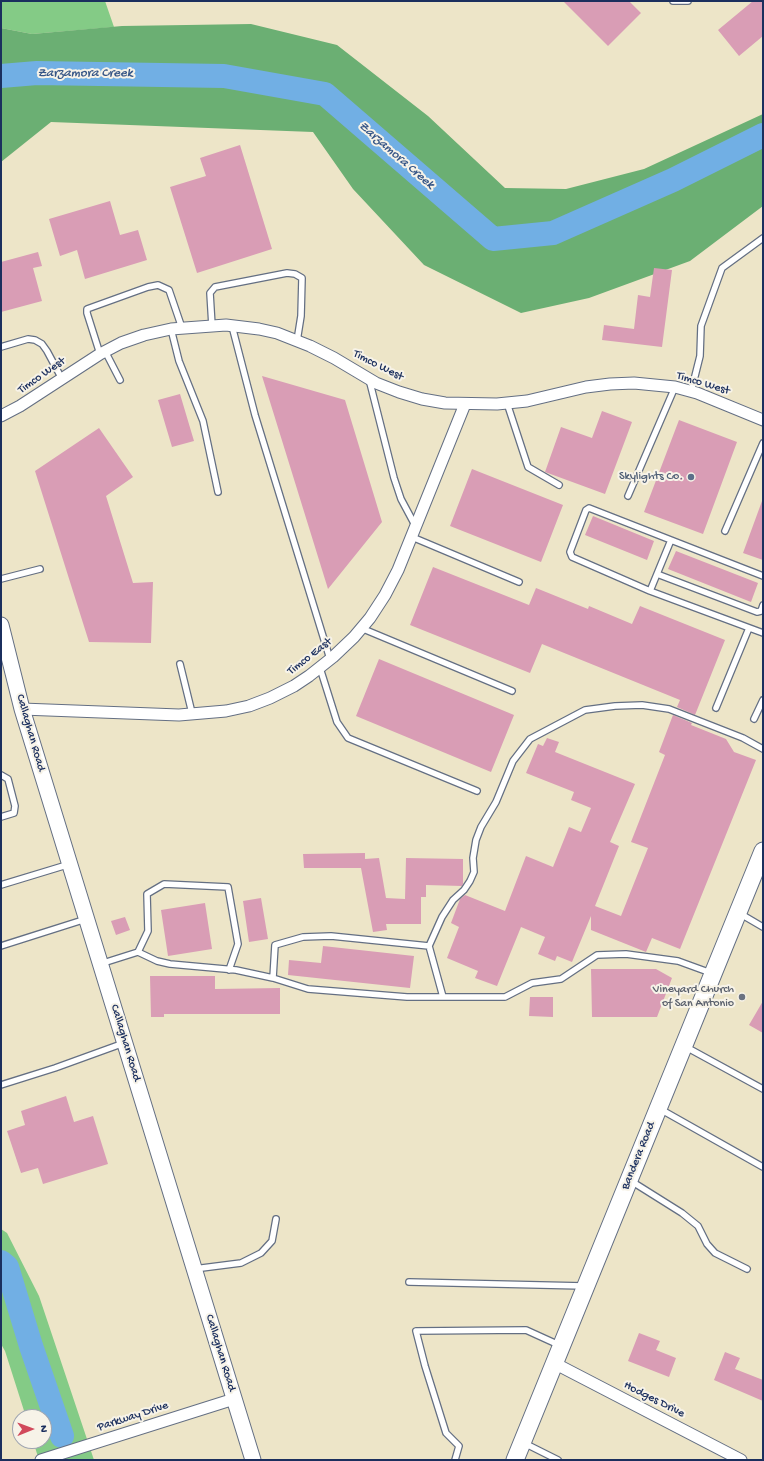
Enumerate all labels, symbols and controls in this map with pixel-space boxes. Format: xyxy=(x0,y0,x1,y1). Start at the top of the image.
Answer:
water label: Zarzamora Creek xyxy=(38,66,132,82)
water label: Zarzamora Creek xyxy=(355,119,437,193)
street label: Timco West xyxy=(350,347,406,385)
street label: Timco West xyxy=(16,354,68,398)
street label: Timco West xyxy=(675,369,731,399)
place label: Skylights Co. xyxy=(619,470,683,484)
marker: Skylights Co. xyxy=(686,472,696,482)
street label: Timco East xyxy=(285,635,335,679)
street label: Callaghan Road xyxy=(12,693,48,773)
place label: Vineyard Church of San Antonio xyxy=(653,983,734,1011)
marker: Vineyard Church of San Antonio xyxy=(737,992,747,1002)
street label: Callaghan Road xyxy=(106,1003,144,1083)
street label: Bandera Road xyxy=(619,1120,659,1192)
street label: Callaghan Road xyxy=(201,1313,239,1393)
street label: Hodges Drive xyxy=(621,1378,687,1422)
street label: Parkway Drive xyxy=(96,1399,170,1435)
north arrow xyxy=(12,1409,52,1449)
text: N xyxy=(37,1425,49,1433)

